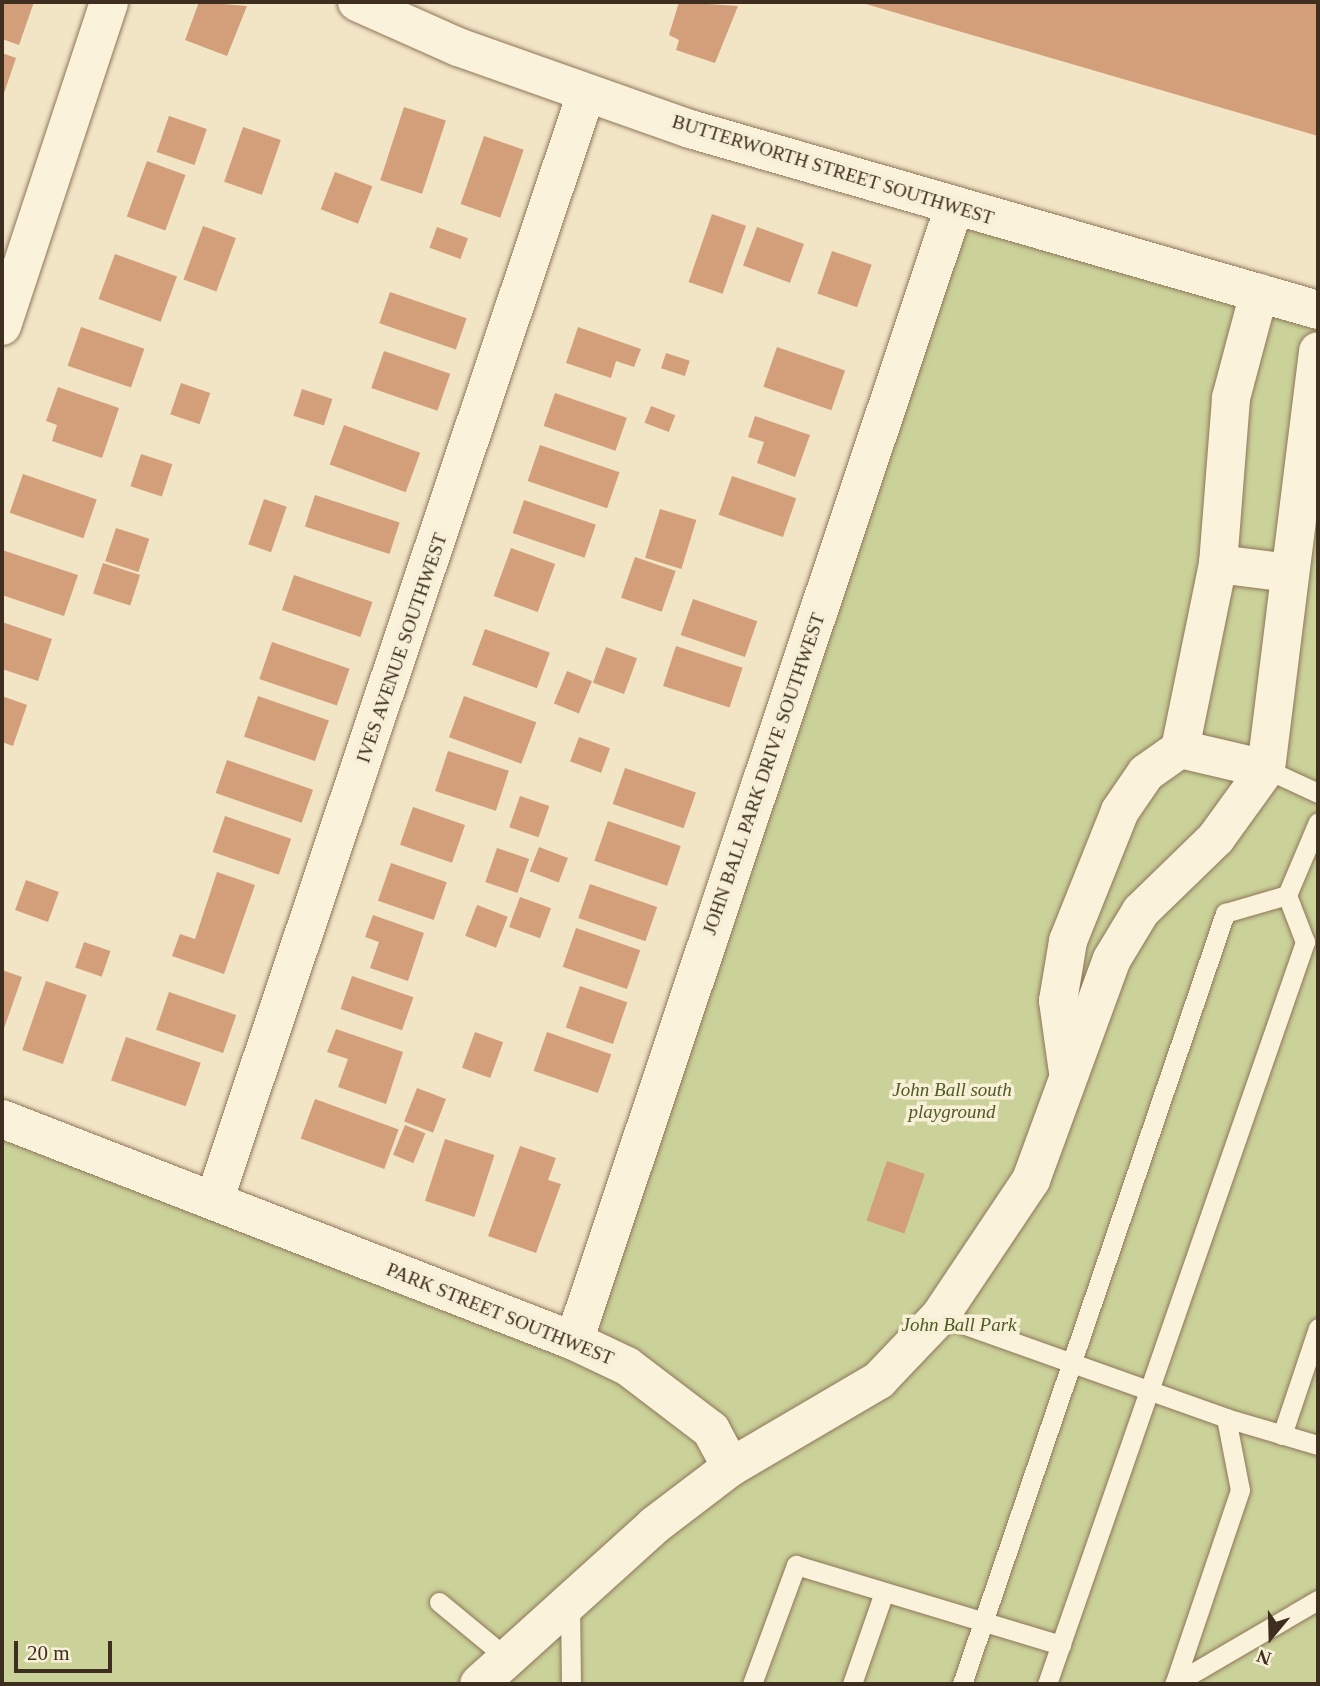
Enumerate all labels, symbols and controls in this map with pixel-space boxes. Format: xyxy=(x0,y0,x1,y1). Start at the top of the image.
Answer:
street label: BUTTERWORTH STREET SOUTHWEST xyxy=(669,110,997,230)
street label: IVES AVENUE SOUTHWEST xyxy=(352,530,452,766)
street label: JOHN BALL PARK DRIVE SOUTHWEST xyxy=(698,610,830,938)
park label: John Ball south playground xyxy=(892,1079,1012,1123)
street label: PARK STREET SOUTHWEST xyxy=(383,1258,617,1370)
park label: John Ball Park xyxy=(901,1314,1017,1336)
north arrow xyxy=(1236,1602,1306,1672)
scale bar xyxy=(18,1626,116,1670)
text: 20 m xyxy=(27,1641,70,1665)
text: N xyxy=(1254,1645,1274,1669)

